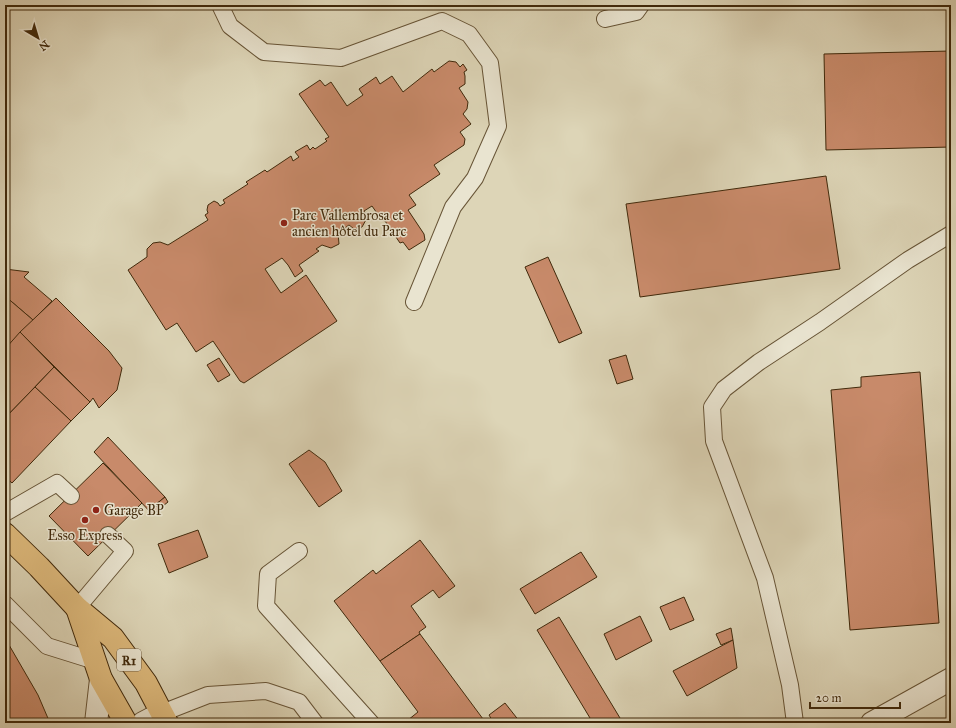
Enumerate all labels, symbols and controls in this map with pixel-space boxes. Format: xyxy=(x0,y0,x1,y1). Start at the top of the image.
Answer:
north arrow xyxy=(18,18,58,58)
text: N xyxy=(36,37,52,54)
place label: Parc Vallembrosa et ancien hôtel du Parc xyxy=(292,207,406,240)
marker: Parc Vallembrosa et ancien hôtel du Parc xyxy=(279,218,289,228)
place label: Garage BP xyxy=(104,502,164,519)
marker: Garage BP xyxy=(91,505,101,515)
marker: Esso Express xyxy=(80,515,90,525)
place label: Esso Express xyxy=(48,527,122,544)
road number: R1 xyxy=(117,649,141,671)
scale bar xyxy=(810,684,900,710)
text: 20 m xyxy=(816,691,842,705)

